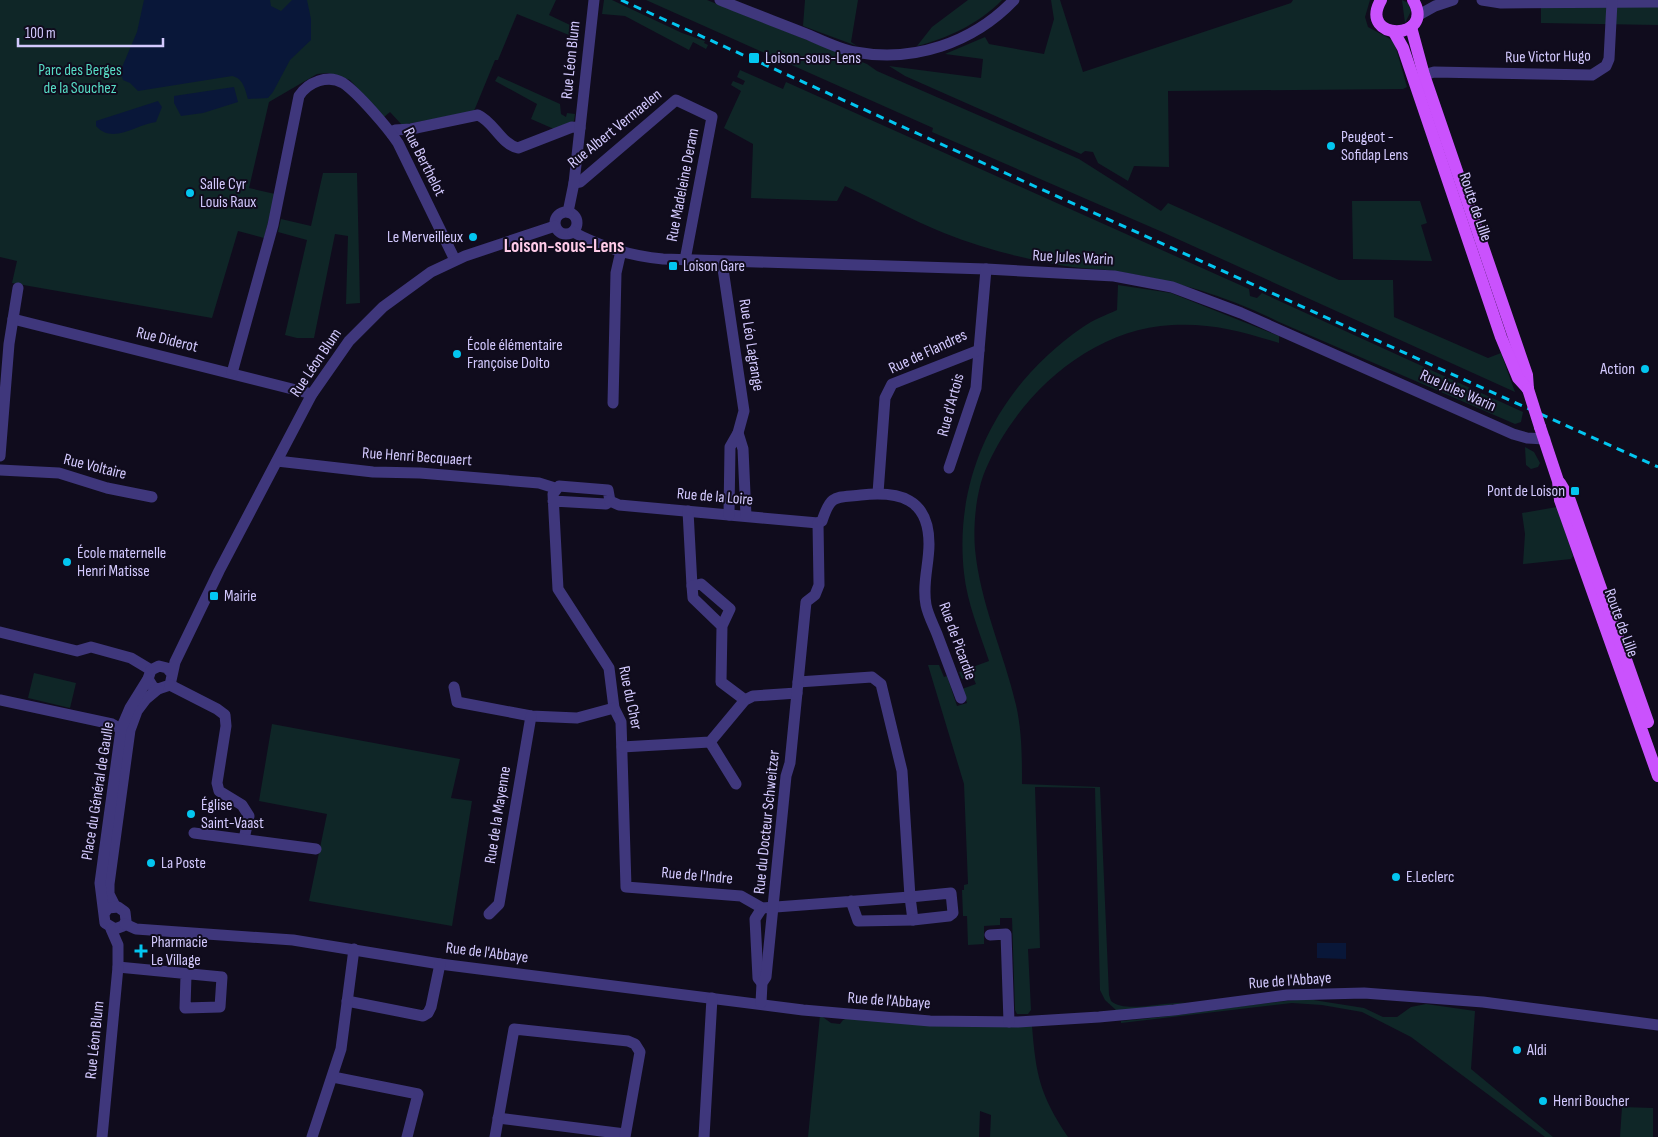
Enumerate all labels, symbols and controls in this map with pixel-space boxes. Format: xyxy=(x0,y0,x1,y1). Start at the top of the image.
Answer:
scale bar xyxy=(18,15,162,47)
street label: Rue Léon Blum xyxy=(557,20,585,100)
text: 100 m xyxy=(25,24,56,43)
street label: Rue Victor Hugo xyxy=(1505,47,1591,67)
place label: Loison-sous-Lens xyxy=(765,49,861,68)
marker: Loison-sous-Lens xyxy=(747,51,761,65)
park label: Parc des Berges de la Souchez xyxy=(38,61,122,98)
street label: Rue Albert Vermaelen xyxy=(564,85,666,173)
street label: Rue Berthelot xyxy=(399,125,449,199)
street label: Rue Madeleine Deram xyxy=(663,127,703,243)
place label: Peugeot - Sofidap Lens xyxy=(1341,128,1408,165)
marker: Peugeot - Sofidap Lens xyxy=(1325,140,1337,152)
street label: Route de Lille xyxy=(1454,170,1496,244)
place label: Salle Cyr Louis Raux xyxy=(200,175,256,212)
marker: Salle Cyr Louis Raux xyxy=(184,187,196,199)
place label: Le Merveilleux xyxy=(387,228,463,247)
marker: Le Merveilleux xyxy=(467,231,479,243)
district label: Loison-sous-Lens xyxy=(504,235,624,258)
street label: Rue Jules Warin xyxy=(1032,246,1114,270)
place label: Loison Gare xyxy=(683,257,745,276)
marker: Loison Gare xyxy=(667,260,679,272)
street label: Rue Léo Lagrange xyxy=(734,298,768,392)
street label: Rue Diderot xyxy=(134,323,200,357)
street label: Rue Léon Blum xyxy=(286,325,346,401)
street label: Rue de Flandres xyxy=(886,326,970,378)
place label: École élémentaire Françoise Dolto xyxy=(467,336,563,373)
marker: École élémentaire Françoise Dolto xyxy=(451,348,463,360)
place label: Action xyxy=(1599,360,1635,379)
marker: Action xyxy=(1639,363,1651,375)
street label: Rue Jules Warin xyxy=(1417,366,1499,416)
street label: Rue d'Artois xyxy=(934,371,969,439)
street label: Rue Henri Becquaert xyxy=(361,444,473,470)
street label: Rue Voltaire xyxy=(62,450,128,484)
place label: Pont de Loison xyxy=(1487,482,1565,501)
street label: Rue de la Loire xyxy=(676,484,754,510)
marker: Pont de Loison xyxy=(1569,485,1581,497)
place label: École maternelle Henri Matisse xyxy=(77,544,166,581)
marker: École maternelle Henri Matisse xyxy=(61,556,73,568)
street label: Route de Lille xyxy=(1600,586,1642,660)
place label: Mairie xyxy=(224,587,257,606)
marker: Mairie xyxy=(208,590,220,602)
street label: Rue de Picardie xyxy=(934,600,980,682)
street label: Rue du Cher xyxy=(614,664,646,732)
street label: Place du Général de Gaulle xyxy=(78,721,118,861)
street label: Rue du Docteur Schweitzer xyxy=(750,749,784,895)
street label: Rue de la Mayenne xyxy=(481,765,515,865)
place label: Église Saint-Vaast xyxy=(201,796,264,833)
marker: Église Saint-Vaast xyxy=(185,808,197,820)
place label: La Poste xyxy=(161,854,206,873)
marker: La Poste xyxy=(145,857,157,869)
street label: Rue de l'Indre xyxy=(660,863,734,889)
place label: E.Leclerc xyxy=(1406,868,1454,887)
marker: E.Leclerc xyxy=(1390,871,1402,883)
place label: Pharmacie Le Village xyxy=(151,933,208,970)
street label: Rue de l'Abbaye xyxy=(445,939,529,967)
marker: Pharmacie Le Village xyxy=(135,945,147,957)
street label: Rue de l'Abbaye xyxy=(1248,969,1332,993)
street label: Rue de l'Abbaye xyxy=(847,989,931,1013)
street label: Rue Léon Blum xyxy=(81,1000,109,1080)
place label: Aldi xyxy=(1526,1041,1547,1060)
marker: Aldi xyxy=(1511,1044,1523,1056)
place label: Henri Boucher xyxy=(1553,1092,1630,1111)
marker: Henri Boucher xyxy=(1537,1095,1549,1107)

